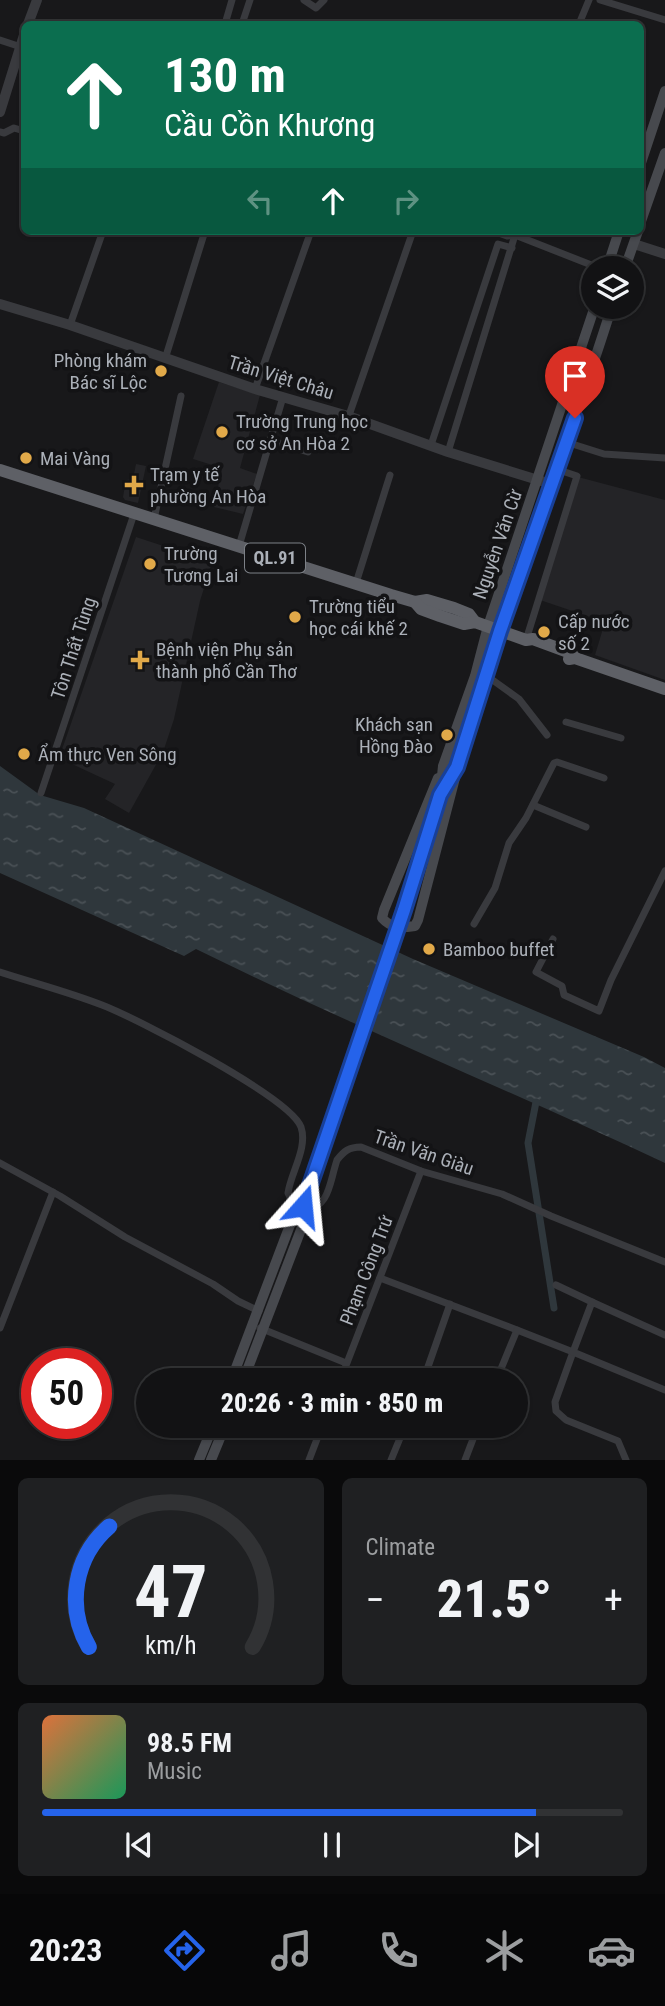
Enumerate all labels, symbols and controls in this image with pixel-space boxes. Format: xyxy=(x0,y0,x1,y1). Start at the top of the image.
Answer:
text: 130 m xyxy=(164,47,286,104)
icon: ahead xyxy=(49,49,140,140)
text: Cầu Cồn Khương xyxy=(164,106,375,144)
icon: left xyxy=(241,182,279,220)
icon: ahead xyxy=(314,182,352,220)
icon: right xyxy=(387,182,425,220)
map controls xyxy=(581,256,644,319)
button: layers xyxy=(581,256,644,319)
pin xyxy=(545,346,605,418)
place label: Phòng khám Bác sĩ Lộc xyxy=(54,349,147,394)
street label: Trần Việt Châu xyxy=(225,350,337,404)
icon: arrive xyxy=(556,357,594,395)
marker: Phòng khám Bác sĩ Lộc xyxy=(153,363,169,379)
place label: Trường Trung học cơ sở An Hòa 2 xyxy=(236,410,368,455)
marker: Trường Trung học cơ sở An Hòa 2 xyxy=(214,424,230,440)
place label: Mai Vàng xyxy=(40,447,110,470)
marker: Mai Vàng xyxy=(18,450,34,466)
place label: Trạm y tế phường An Hòa xyxy=(150,463,266,508)
marker: Trạm y tế phường An Hòa xyxy=(124,475,144,495)
street label: Nguyễn Văn Cừ xyxy=(468,486,527,602)
place label: Trường Tương Lai xyxy=(164,542,238,587)
road number: QL.91 xyxy=(245,544,305,572)
marker: Trường Tương Lai xyxy=(142,556,158,572)
street label: Tôn Thất Tùng xyxy=(46,594,101,702)
place label: Trường tiểu học cái khế 2 xyxy=(309,595,408,640)
marker: Trường tiểu học cái khế 2 xyxy=(287,609,303,625)
place label: Cấp nước số 2 xyxy=(558,610,630,655)
marker: Cấp nước số 2 xyxy=(536,624,552,640)
place label: Bệnh viện Phụ sản thành phố Cần Thơ xyxy=(156,638,297,683)
marker: Bệnh viện Phụ sản thành phố Cần Thơ xyxy=(130,650,150,670)
place label: Khách sạn Hồng Đào xyxy=(355,713,433,758)
marker: Khách sạn Hồng Đào xyxy=(439,727,455,743)
place label: Ẩm thực Ven Sông xyxy=(38,743,177,766)
marker: Ẩm thực Ven Sông xyxy=(16,746,32,762)
place label: Bamboo buffet xyxy=(443,938,554,961)
marker: Bamboo buffet xyxy=(421,941,437,957)
street label: Trần Văn Giàu xyxy=(371,1125,477,1180)
position arrow xyxy=(266,1169,340,1243)
street label: Phạm Công Trứ xyxy=(335,1212,398,1328)
speed limit sign: 50 xyxy=(21,1348,112,1439)
text: 20:26 · 3 min · 850 m xyxy=(221,1388,443,1418)
text: Climate xyxy=(366,1534,435,1561)
text: 47 xyxy=(134,1550,208,1636)
text: 21.5° xyxy=(437,1569,552,1630)
text: − xyxy=(366,1578,385,1622)
text: + xyxy=(604,1578,623,1622)
text: km/h xyxy=(145,1631,196,1660)
text: 98.5 FM xyxy=(147,1728,232,1758)
text: Music xyxy=(147,1758,202,1785)
icon: previous xyxy=(120,1826,158,1864)
icon: pause xyxy=(313,1826,351,1864)
icon: next xyxy=(507,1826,545,1864)
icon: directions xyxy=(160,1926,209,1975)
icon: music xyxy=(267,1926,316,1975)
icon: phone xyxy=(374,1926,423,1975)
icon: climate xyxy=(480,1926,529,1975)
icon: car xyxy=(587,1926,636,1975)
text: 20:23 xyxy=(29,1931,102,1969)

